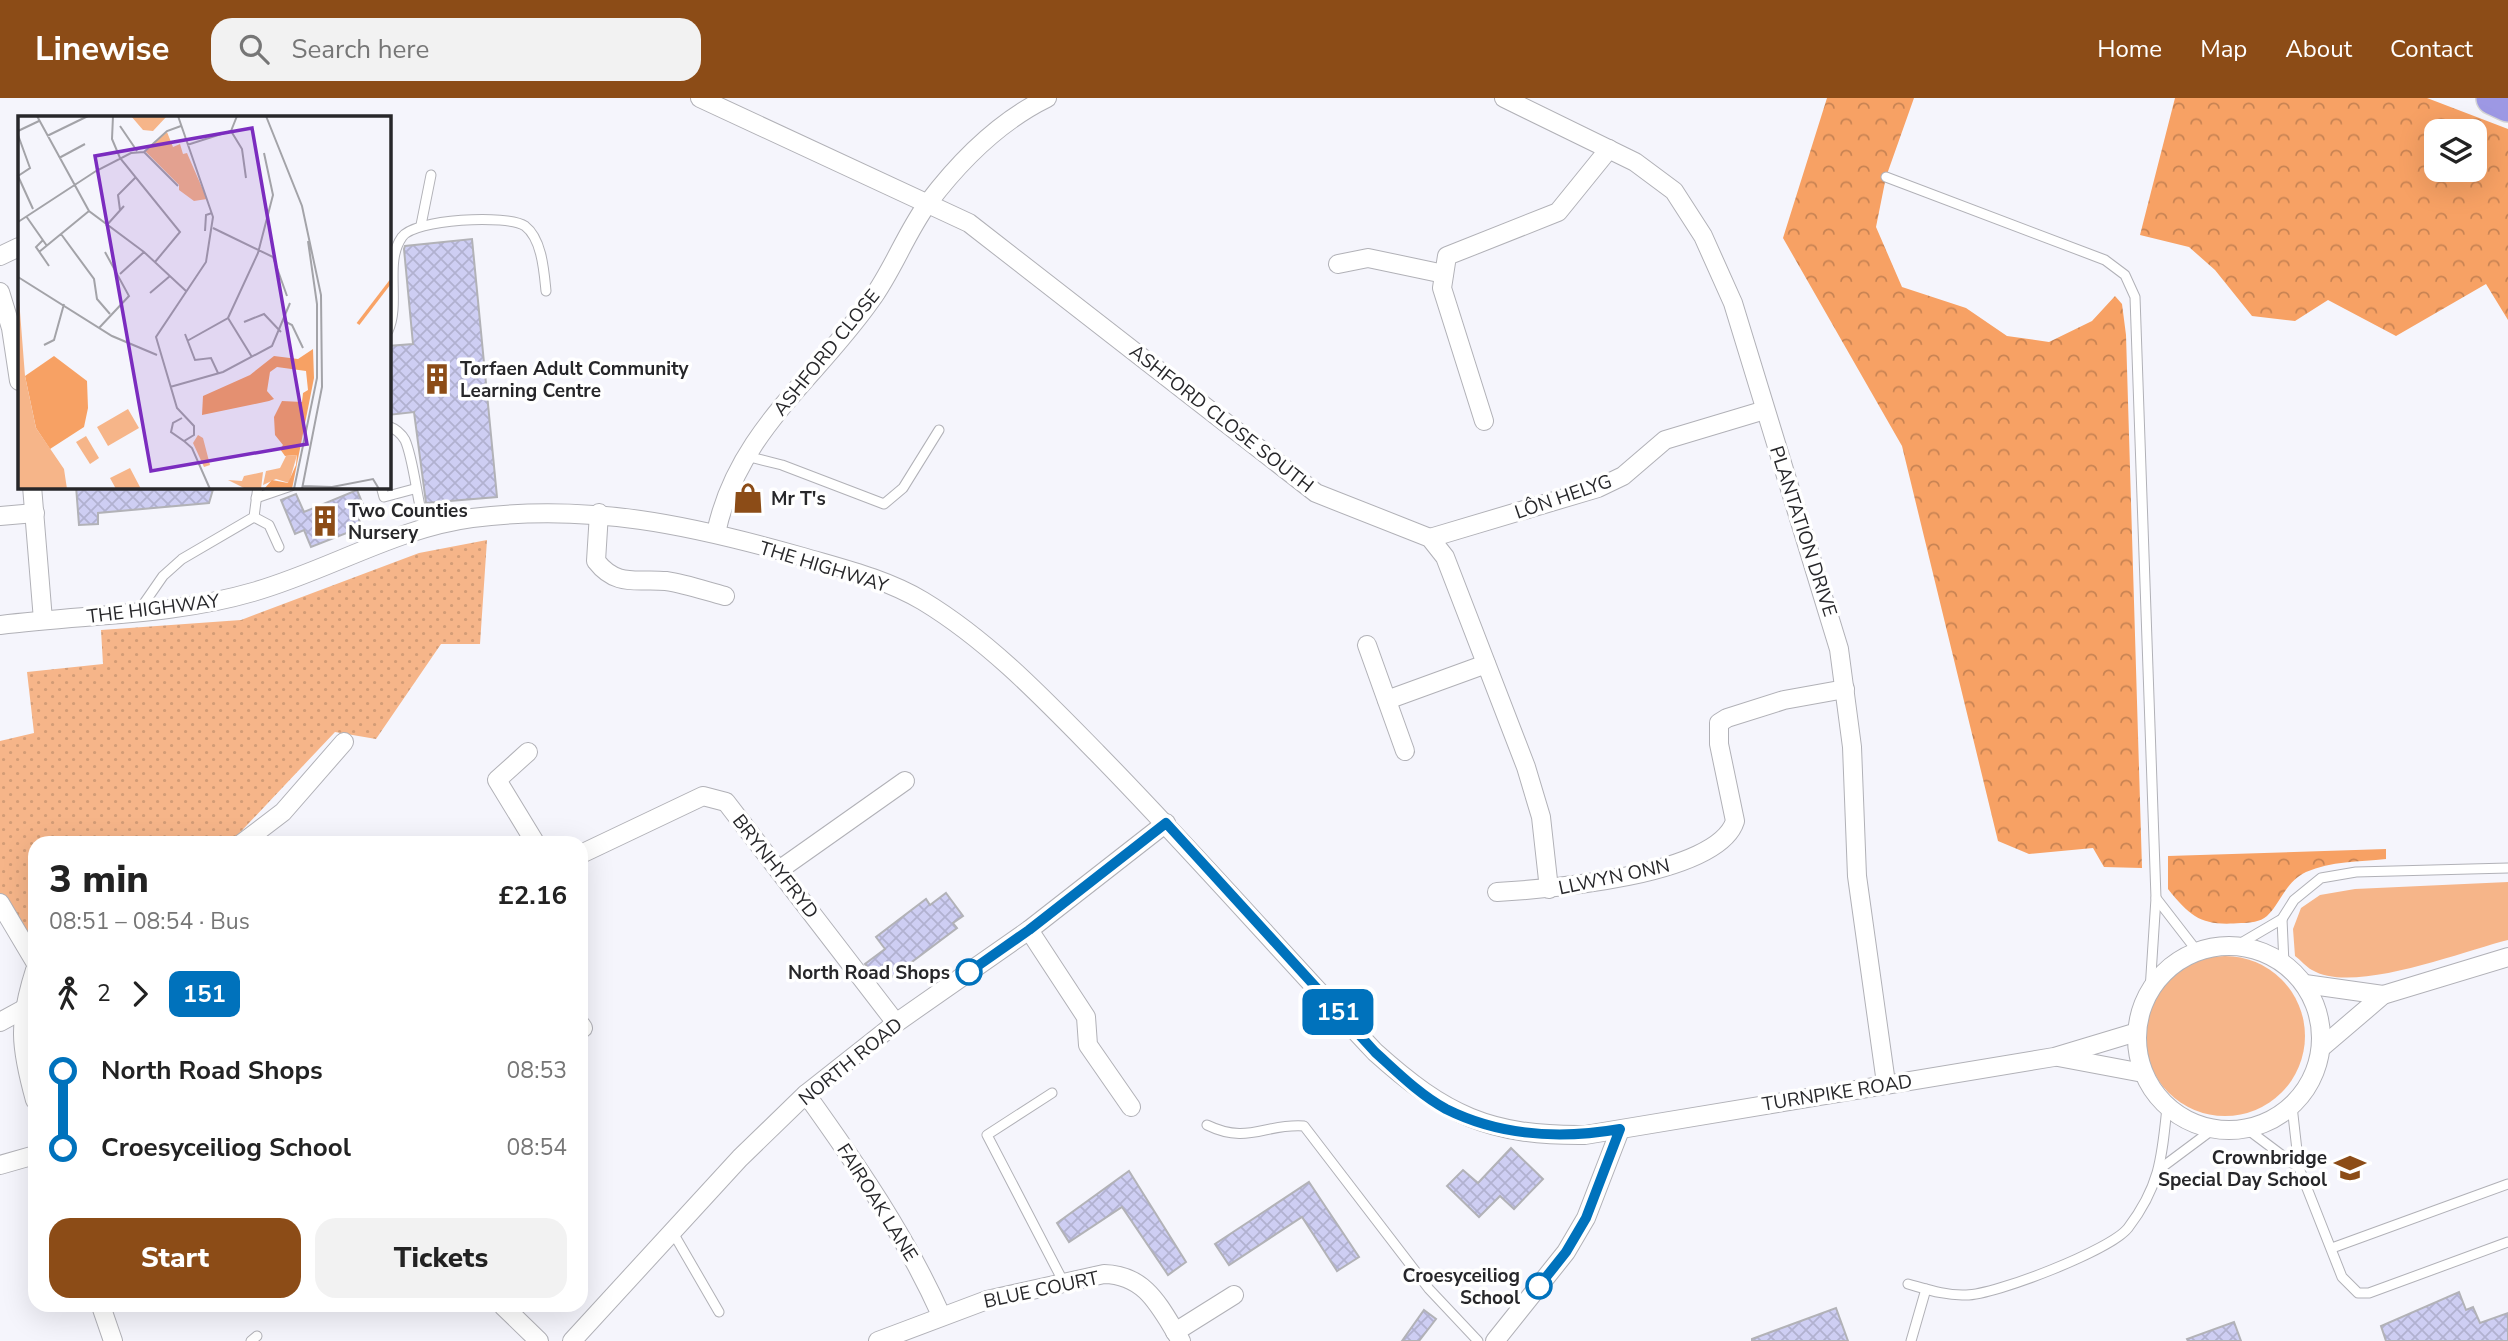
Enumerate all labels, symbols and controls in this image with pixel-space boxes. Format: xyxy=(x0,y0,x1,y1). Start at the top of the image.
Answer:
search box xyxy=(211,18,701,81)
text: Linewise xyxy=(35,27,169,72)
icon: search xyxy=(235,30,273,68)
text: Search here xyxy=(291,32,429,67)
text: Home xyxy=(2097,33,2162,65)
text: Map xyxy=(2200,33,2247,65)
text: About xyxy=(2285,33,2352,65)
text: Contact xyxy=(2390,33,2473,65)
inset map xyxy=(18,116,390,488)
map controls xyxy=(2424,119,2487,182)
button: layers xyxy=(2424,119,2487,182)
street label: ASHFORD CLOSE xyxy=(768,284,886,421)
street label: ASHFORD CLOSE SOUTH xyxy=(1124,339,1319,499)
place label: Torfaen Adult Community Learning Centre xyxy=(460,356,690,404)
building icon: Torfaen Adult Community Learning Centre xyxy=(420,362,454,396)
street label: PLANTATION DRIVE xyxy=(1763,443,1843,620)
street label: LÔN HELYG xyxy=(1511,468,1615,526)
shop icon: Mr T's xyxy=(731,481,765,515)
place label: Mr T's xyxy=(771,486,826,512)
place label: Two Counties Nursery xyxy=(348,498,468,546)
building icon: Two Counties Nursery xyxy=(308,504,342,538)
street label: THE HIGHWAY xyxy=(756,535,892,599)
street label: THE HIGHWAY xyxy=(85,588,222,630)
street label: BRYNHYFRYD xyxy=(726,809,824,924)
street label: LLWYN ONN xyxy=(1556,852,1672,901)
text: 3 min xyxy=(49,854,149,905)
text: £2.16 xyxy=(498,878,567,913)
text: 08:51 – 08:54 · Bus xyxy=(49,906,250,937)
marker: North Road Shops xyxy=(956,959,982,985)
place label: North Road Shops xyxy=(788,960,950,986)
icon: walk xyxy=(49,975,87,1013)
icon: forward xyxy=(121,975,159,1013)
text: 2 xyxy=(97,978,111,1009)
text: 151 xyxy=(183,978,226,1010)
line badge: 151 xyxy=(1298,989,1378,1035)
text: 151 xyxy=(1316,996,1360,1028)
street label: NORTH ROAD xyxy=(793,1012,908,1112)
text: North Road Shops xyxy=(101,1053,323,1088)
text: 08:53 xyxy=(507,1055,567,1086)
street label: TURNPIKE ROAD xyxy=(1760,1068,1914,1118)
text: Croesyceiliog School xyxy=(101,1130,351,1165)
text: 08:54 xyxy=(507,1132,567,1163)
street label: FAIROAK LANE xyxy=(830,1139,924,1266)
place label: Crownbridge Special Day School xyxy=(2158,1145,2327,1193)
school or university icon: Crownbridge Special Day School xyxy=(2333,1151,2367,1185)
button: Start xyxy=(49,1218,301,1298)
button: Tickets xyxy=(315,1218,567,1298)
place label: Croesyceiliog School xyxy=(1402,1263,1520,1311)
street label: BLUE COURT xyxy=(981,1265,1102,1315)
marker: Croesyceiliog School xyxy=(1526,1273,1552,1299)

